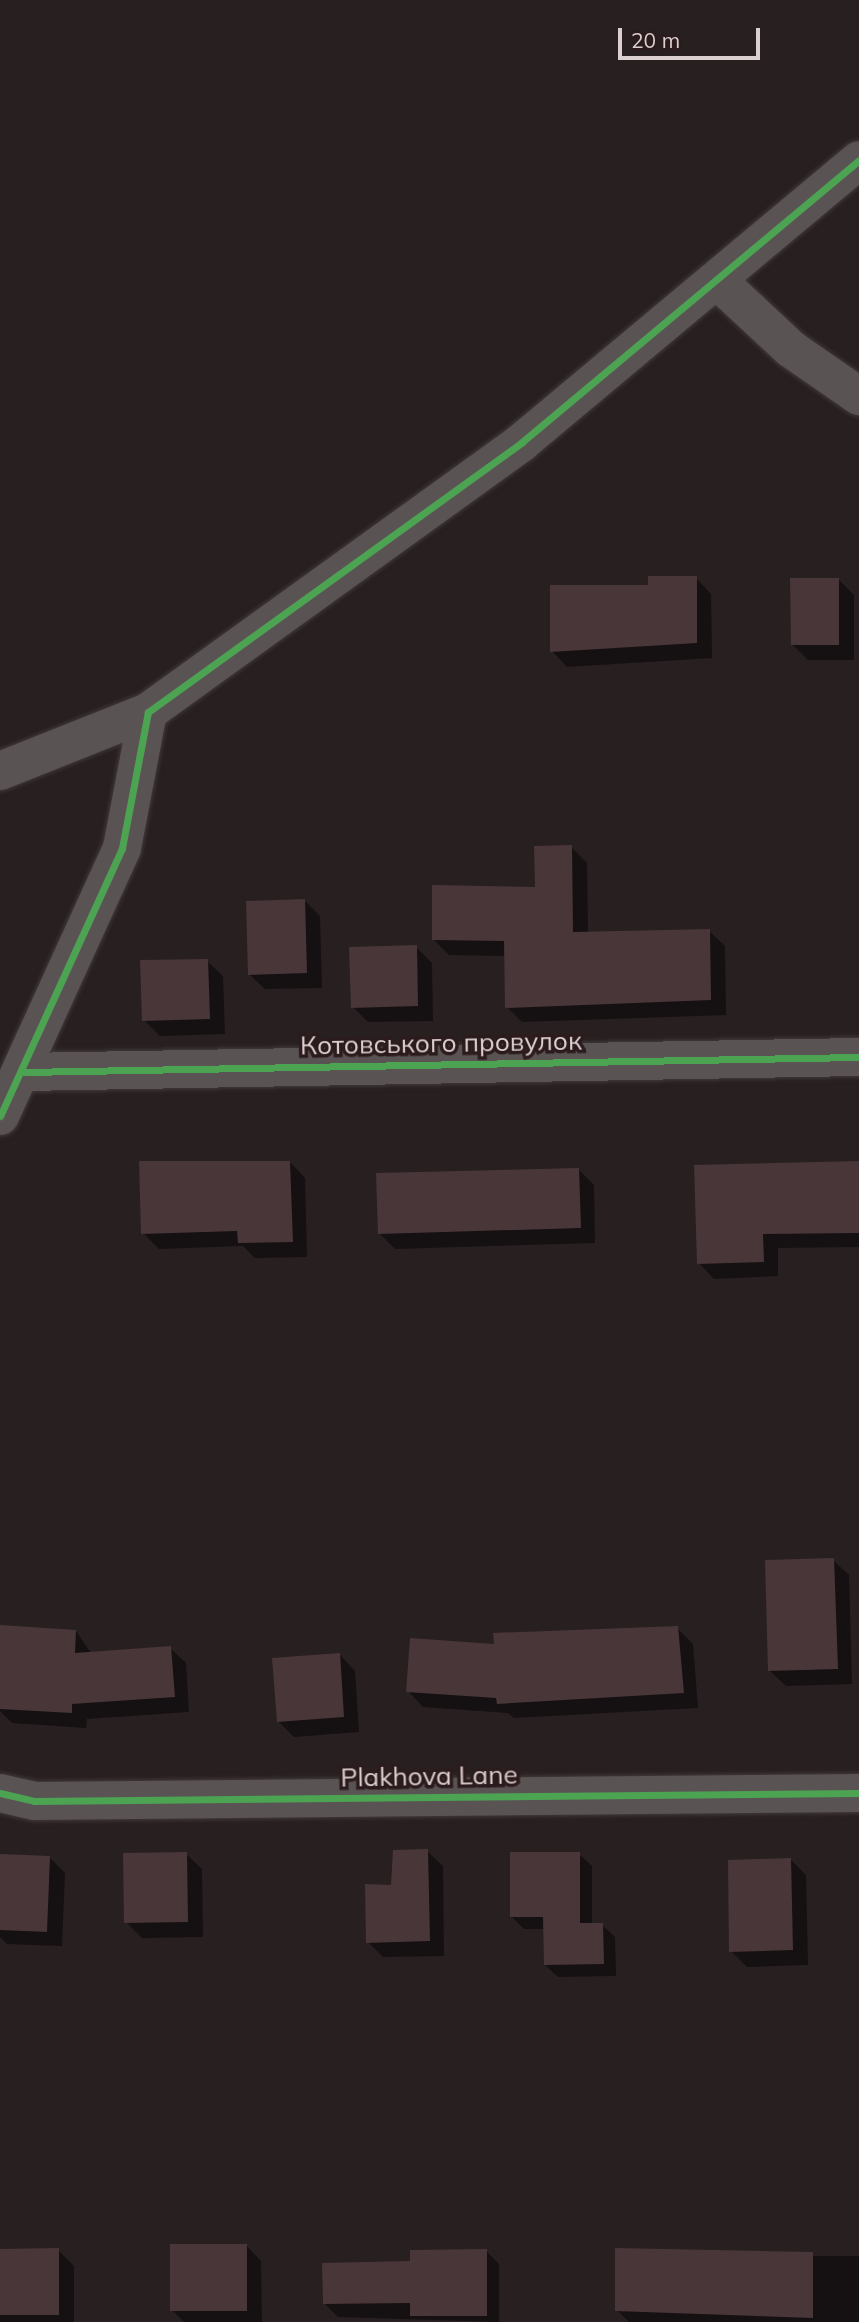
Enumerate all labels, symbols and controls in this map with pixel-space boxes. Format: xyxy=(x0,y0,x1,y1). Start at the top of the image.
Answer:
scale bar xyxy=(621,14,763,58)
text: 20 m xyxy=(631,27,680,53)
street label: Котовського провулок xyxy=(300,1025,582,1061)
street label: Plakhova Lane xyxy=(340,1759,518,1793)

